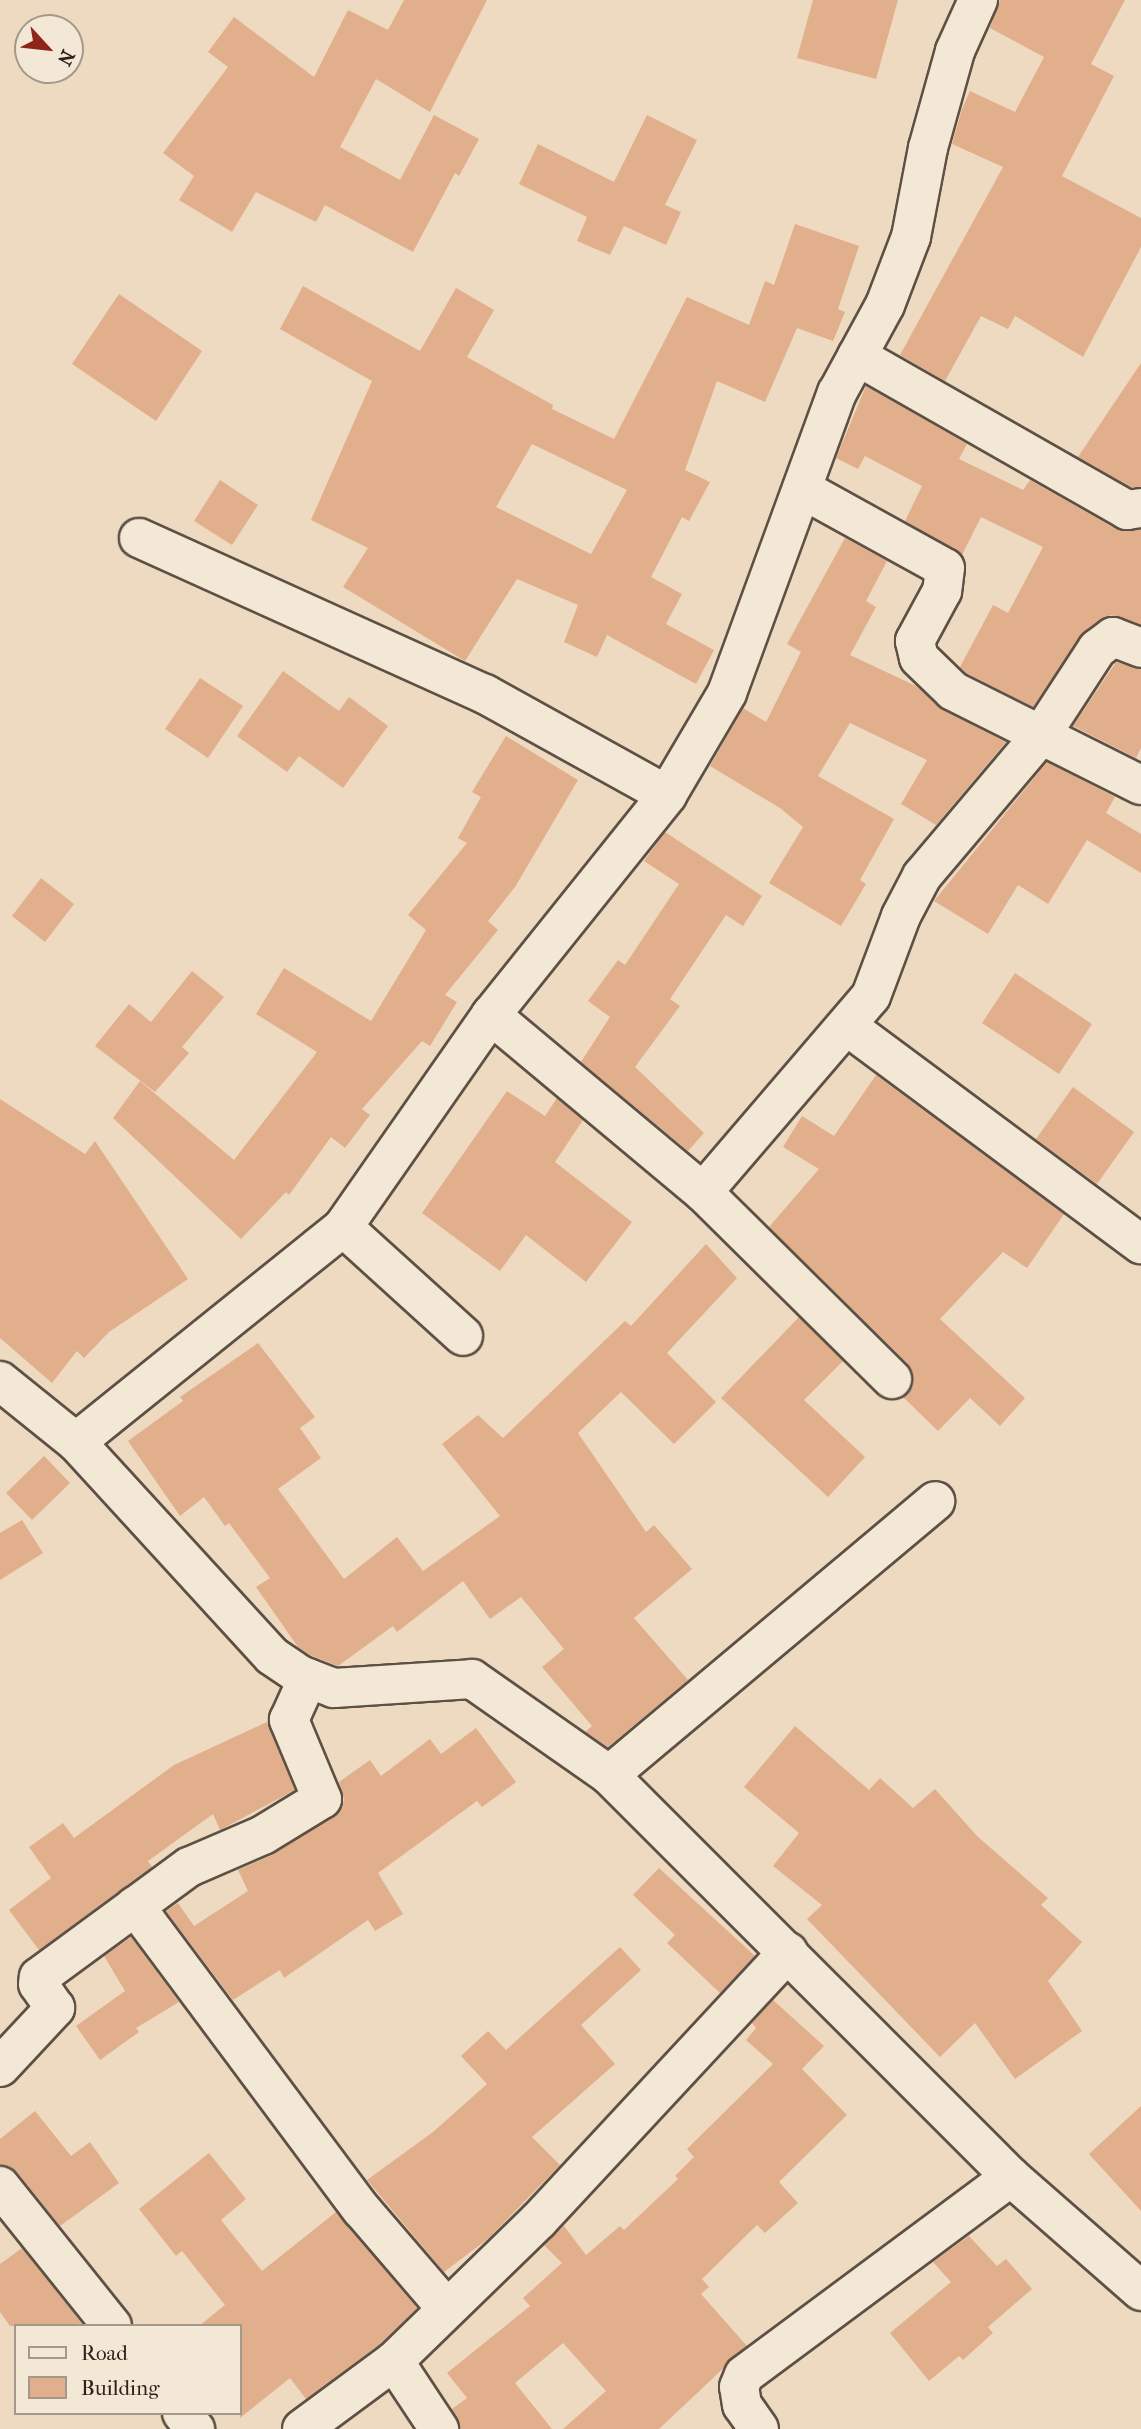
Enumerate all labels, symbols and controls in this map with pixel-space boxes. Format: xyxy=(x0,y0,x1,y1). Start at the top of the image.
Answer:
north arrow xyxy=(14,14,84,84)
text: N xyxy=(53,46,79,69)
legend xyxy=(14,2324,242,2415)
text: Road xyxy=(81,2341,128,2365)
text: Building xyxy=(81,2376,159,2400)

